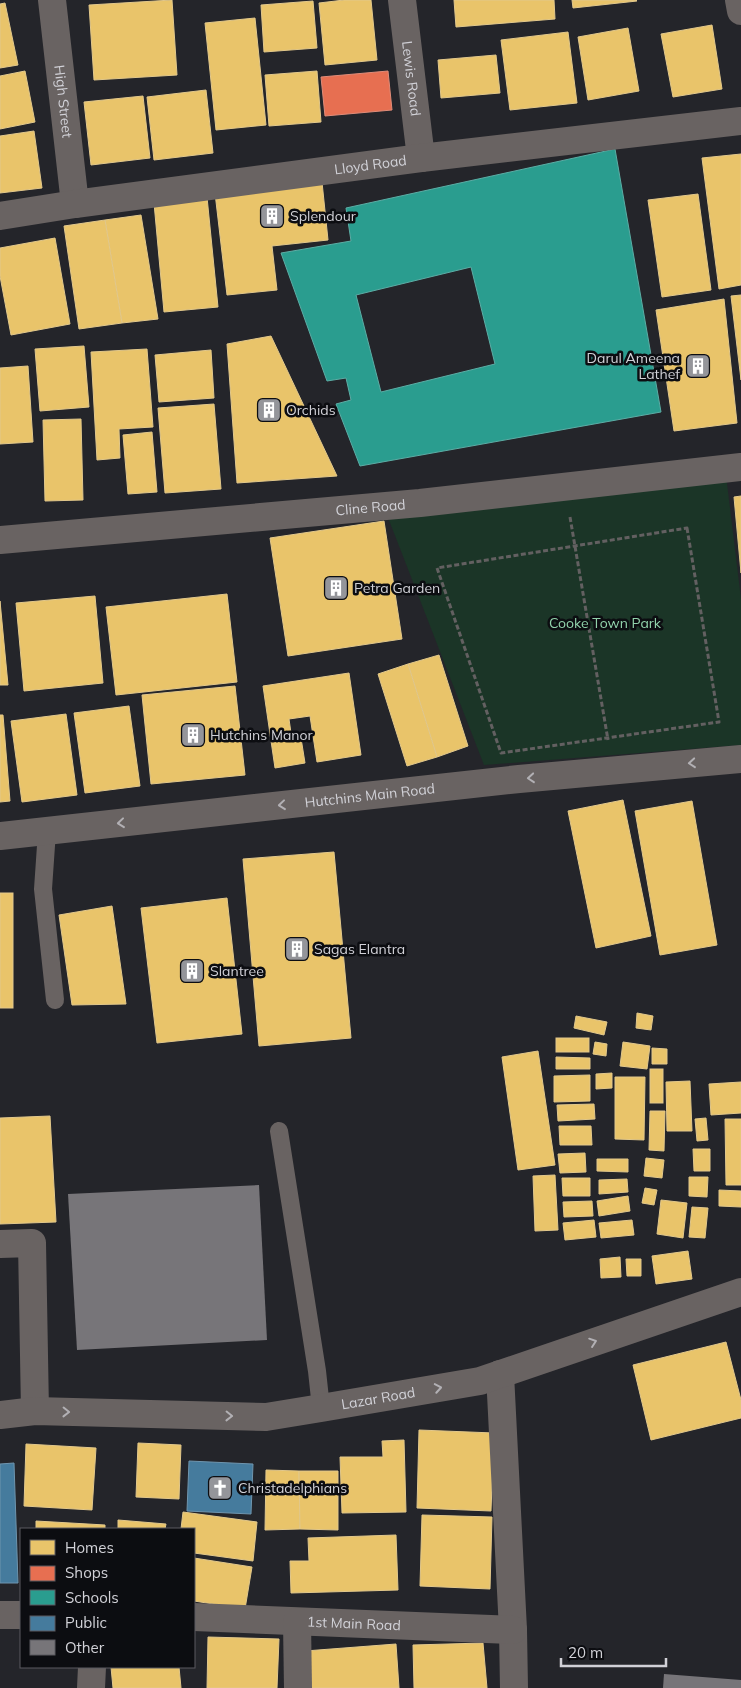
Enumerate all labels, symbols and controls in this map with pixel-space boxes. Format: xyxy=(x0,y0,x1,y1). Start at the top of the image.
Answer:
street label: Lewis Road xyxy=(398,40,425,117)
street label: High Street xyxy=(50,64,76,139)
street label: Lloyd Road xyxy=(333,151,408,178)
building icon: Splendour xyxy=(259,203,285,229)
place label: Splendour xyxy=(290,207,357,225)
place label: Darul Ameena Lathef xyxy=(587,349,680,383)
building icon: Darul Ameena Lathef xyxy=(685,353,711,379)
building icon: Orchids xyxy=(256,397,282,423)
place label: Orchids xyxy=(286,401,336,419)
street label: Cline Road xyxy=(335,495,406,519)
building icon: Petra Garden xyxy=(323,575,349,601)
place label: Petra Garden xyxy=(354,579,440,597)
park label: Cooke Town Park xyxy=(549,614,662,632)
building icon: Hutchins Manor xyxy=(180,722,206,748)
place label: Hutchins Manor xyxy=(210,726,314,744)
one-way arrow xyxy=(688,758,696,769)
one-way arrow xyxy=(526,772,534,783)
street label: Hutchins Main Road xyxy=(304,779,436,811)
one-way arrow xyxy=(278,799,286,810)
one-way arrow xyxy=(116,817,124,828)
building icon: Sagas Elantra xyxy=(284,936,310,962)
place label: Sagas Elantra xyxy=(314,940,405,958)
building icon: Slantree xyxy=(179,958,205,984)
place label: Slantree xyxy=(210,962,264,980)
one-way arrow xyxy=(589,1338,597,1348)
street label: Lazar Road xyxy=(340,1383,416,1413)
one-way arrow xyxy=(433,1383,442,1393)
one-way arrow xyxy=(62,1407,70,1417)
one-way arrow xyxy=(225,1411,233,1421)
church icon: Christadelphians xyxy=(207,1475,233,1501)
place label: Christadelphians xyxy=(238,1479,347,1497)
legend xyxy=(20,1528,195,1668)
text: Homes xyxy=(65,1538,114,1557)
text: Shops xyxy=(65,1563,108,1582)
text: Schools xyxy=(65,1588,119,1607)
text: Public xyxy=(65,1613,107,1632)
street label: 1st Main Road xyxy=(307,1613,401,1634)
scale bar xyxy=(561,1636,666,1668)
text: Other xyxy=(65,1638,105,1657)
text: 20 m xyxy=(568,1643,603,1662)

